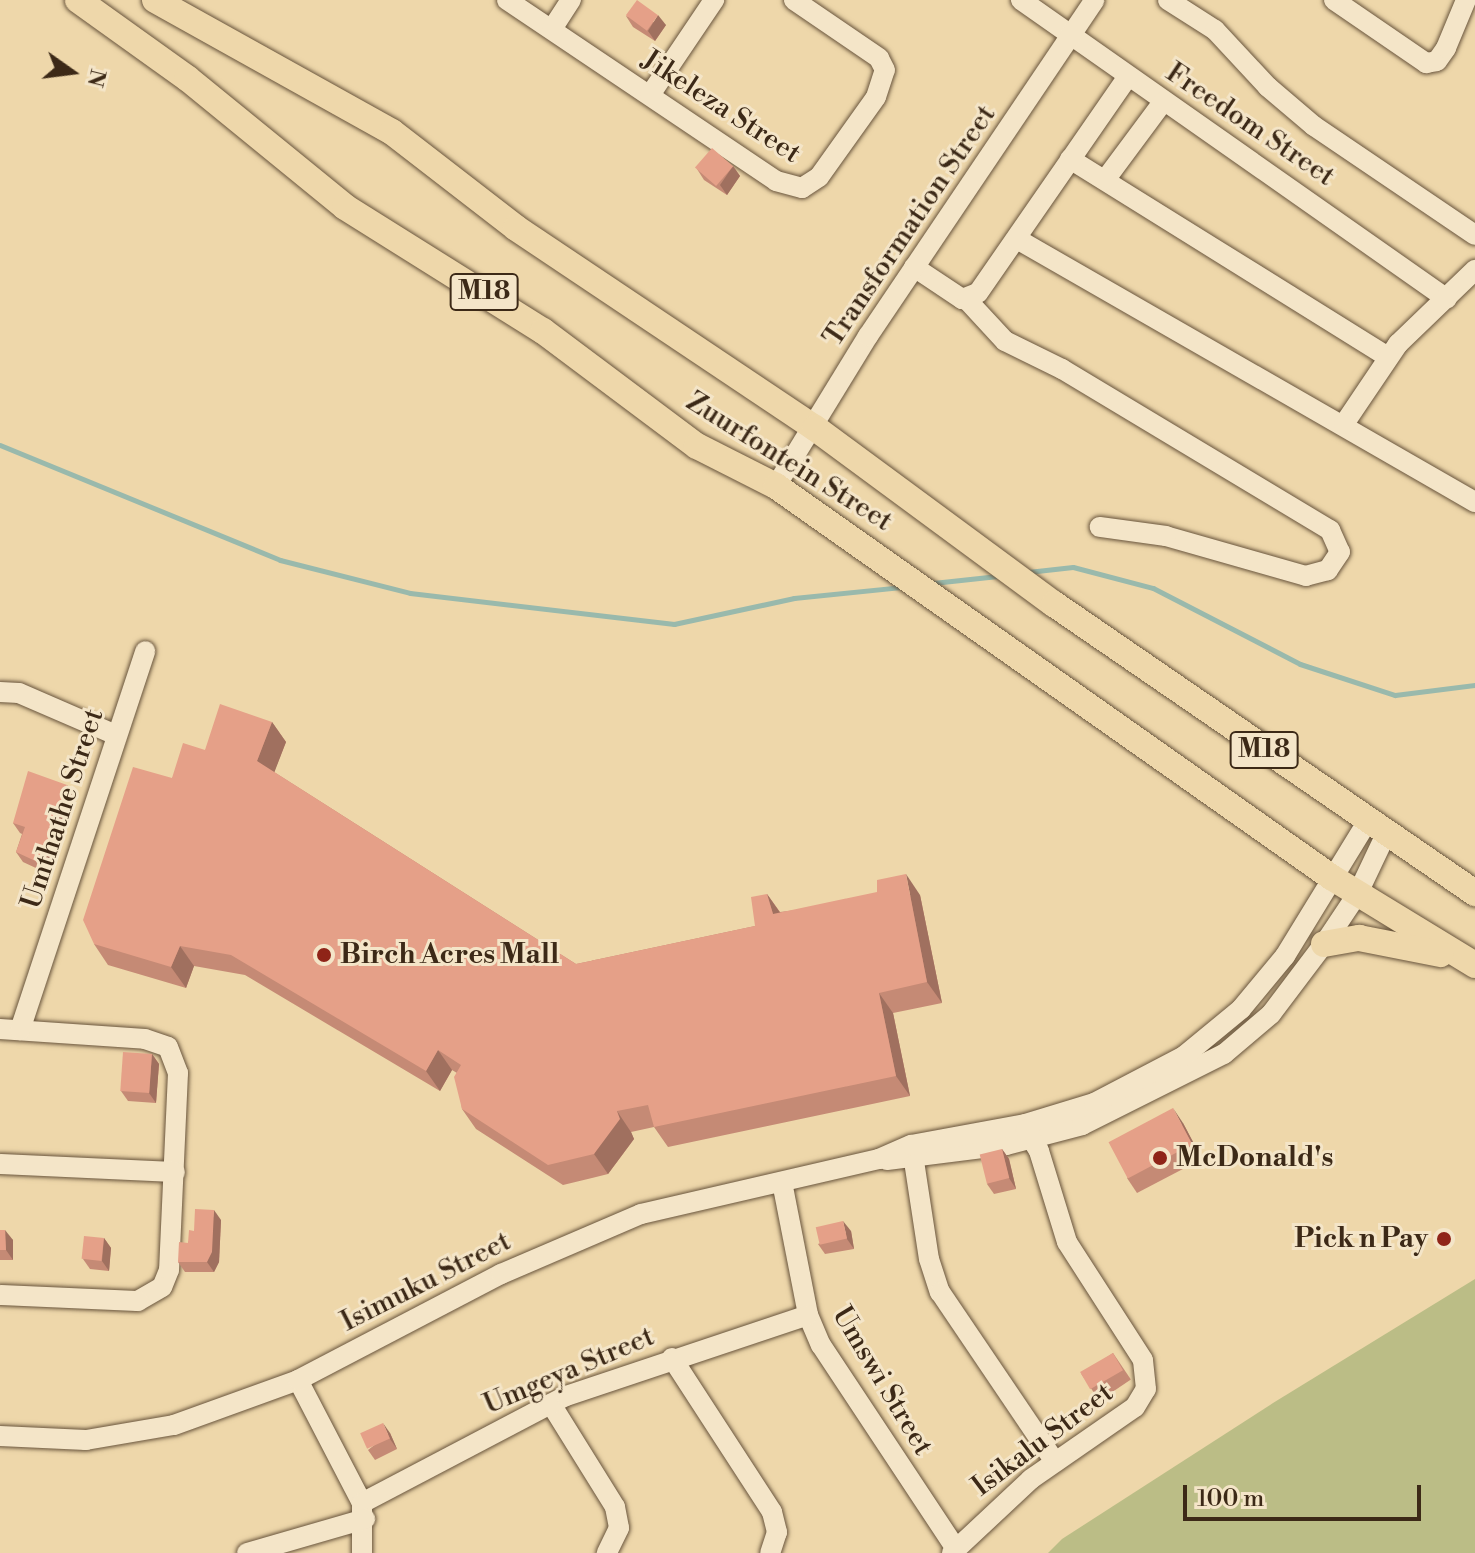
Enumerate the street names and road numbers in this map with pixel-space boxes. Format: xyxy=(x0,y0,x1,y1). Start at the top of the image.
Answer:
street label: Jikeleza Street xyxy=(635,43,807,171)
street label: Freedom Street xyxy=(1159,56,1341,194)
street label: Transformation Street xyxy=(817,99,1003,353)
road number: M18 xyxy=(448,270,520,314)
street label: Zuurfontein Street xyxy=(680,385,898,539)
street label: Umthathe Street xyxy=(15,705,111,913)
road number: M18 xyxy=(1228,728,1300,772)
street label: Isimuku Street xyxy=(336,1225,516,1339)
street label: Umswi Street xyxy=(824,1301,940,1461)
street label: Umgeya Street xyxy=(479,1320,659,1422)
street label: Isikalu Street xyxy=(966,1376,1120,1504)

